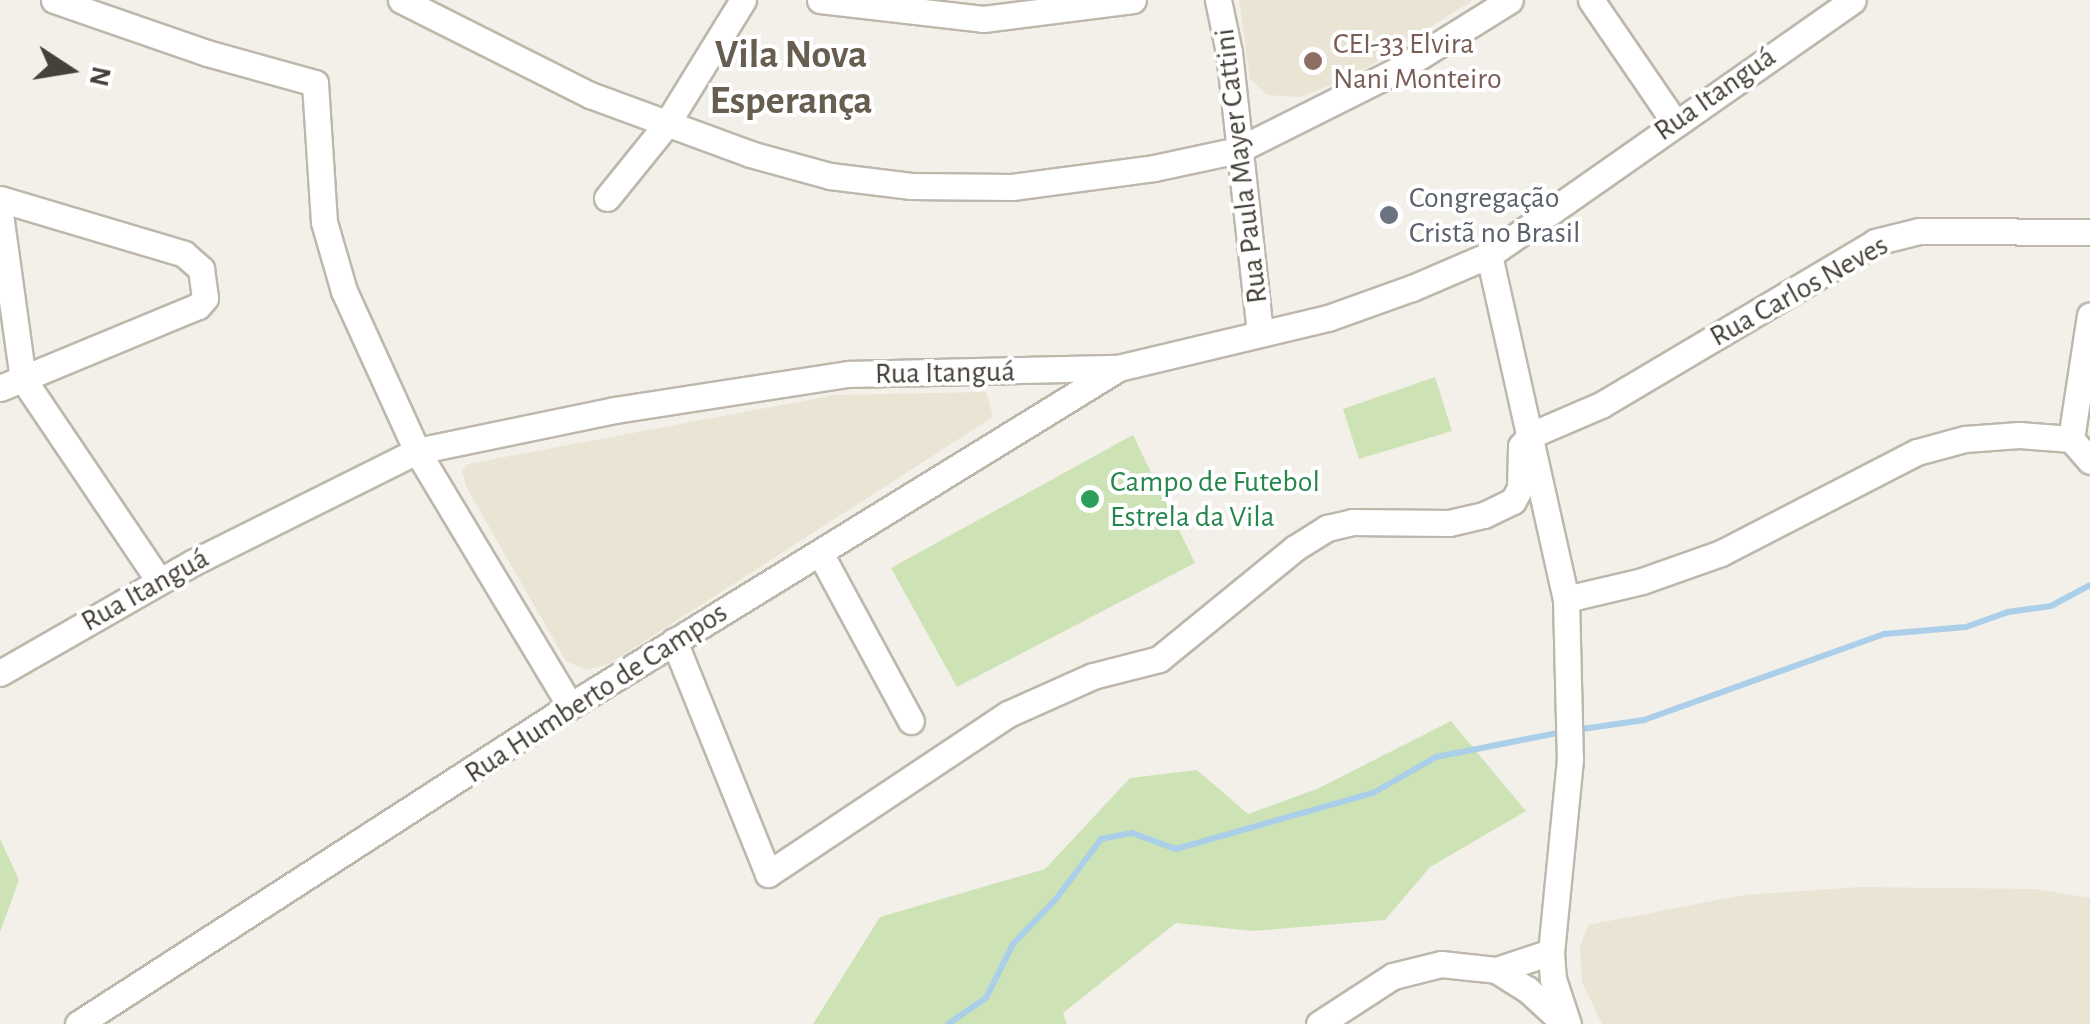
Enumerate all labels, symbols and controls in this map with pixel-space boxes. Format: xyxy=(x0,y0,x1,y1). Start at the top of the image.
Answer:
north arrow xyxy=(20,20,120,120)
place label: CEI-33 Elvira Nani Monteiro xyxy=(1333,26,1502,96)
street label: Rua Paula Mayer Cattini xyxy=(1206,27,1276,305)
district label: Vila Nova Esperança xyxy=(709,31,873,125)
street label: Rua Itanguá xyxy=(1647,39,1783,149)
marker: CEI-33 Elvira Nani Monteiro xyxy=(1302,50,1324,72)
text: N xyxy=(84,64,115,89)
place label: Congregação Cristã no Brasil xyxy=(1409,180,1580,250)
marker: Congregação Cristã no Brasil xyxy=(1378,204,1400,226)
street label: Rua Carlos Neves xyxy=(1704,227,1894,355)
street label: Rua Itanguá xyxy=(875,354,1015,392)
place label: Campo de Futebol Estrela da Vila xyxy=(1110,464,1320,534)
marker: Campo de Futebol Estrela da Vila xyxy=(1079,488,1101,510)
street label: Rua Itanguá xyxy=(75,540,215,640)
street label: Rua Humberto de Campos xyxy=(458,595,734,791)

